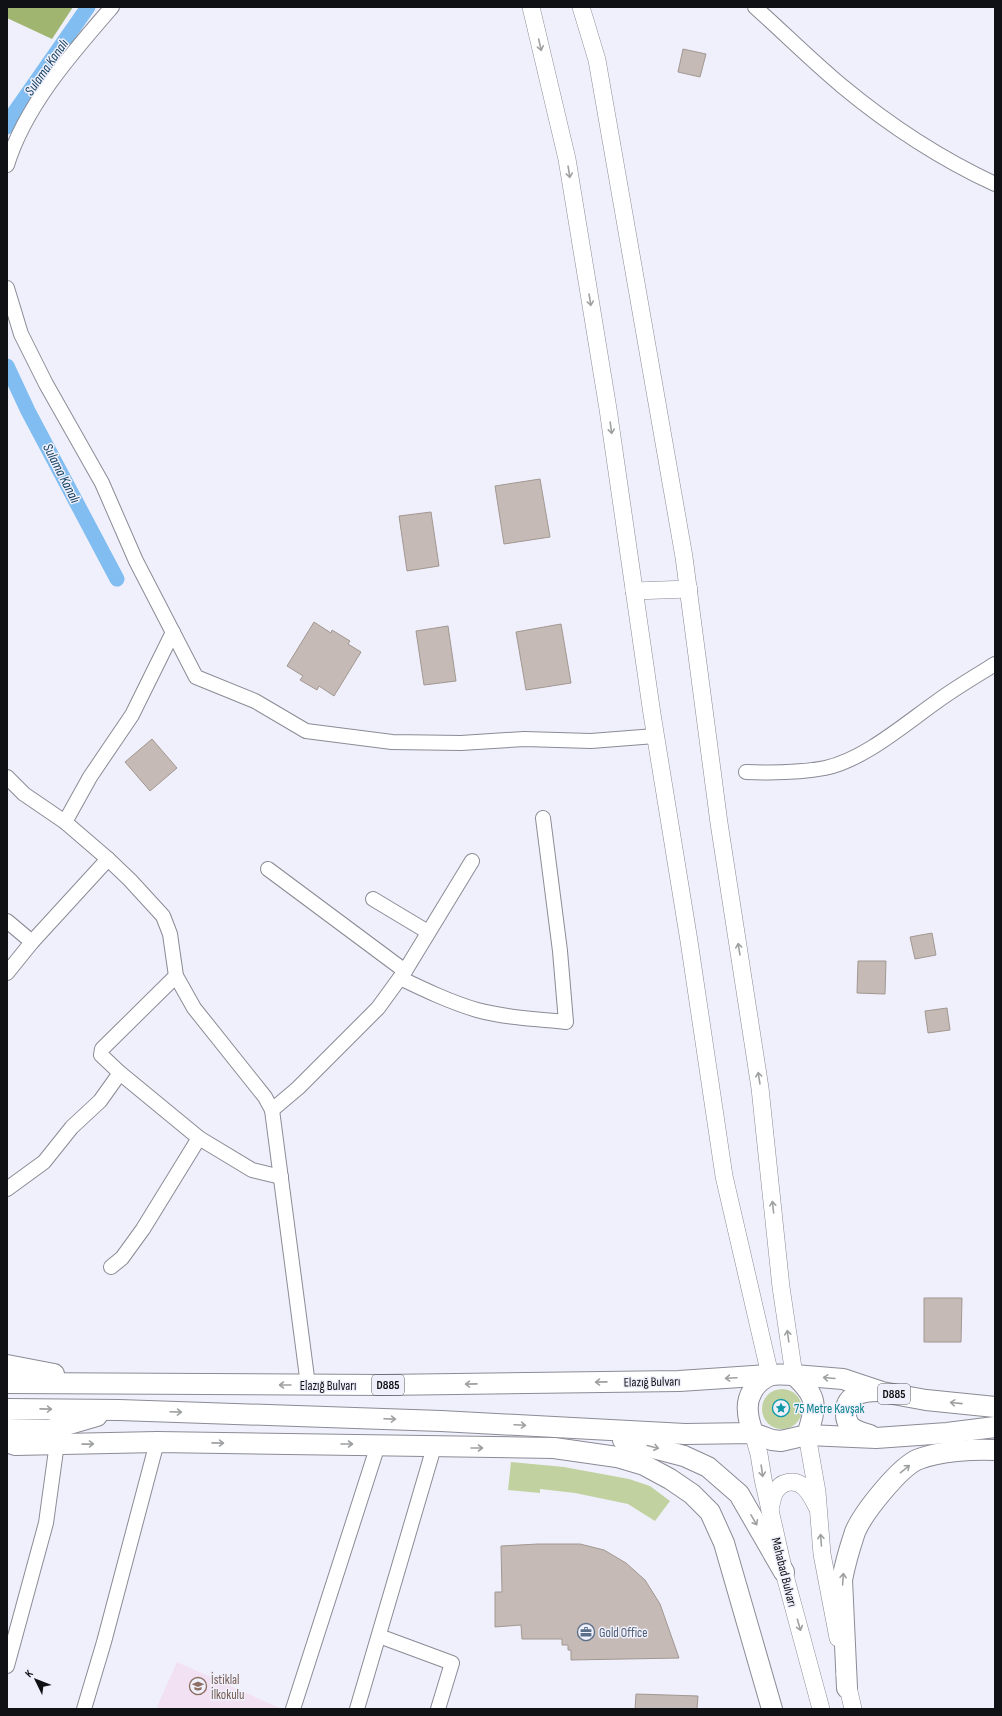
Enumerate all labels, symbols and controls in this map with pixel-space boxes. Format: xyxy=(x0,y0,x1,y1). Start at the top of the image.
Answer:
water label: Sulama Kanalı xyxy=(21,36,72,99)
one-way arrow xyxy=(537,38,545,51)
one-way arrow xyxy=(565,165,573,178)
one-way arrow xyxy=(587,293,595,306)
one-way arrow xyxy=(607,421,615,434)
water label: Sulama Kanalı xyxy=(39,441,84,506)
one-way arrow xyxy=(735,943,743,956)
one-way arrow xyxy=(755,1072,763,1085)
one-way arrow xyxy=(769,1201,777,1214)
one-way arrow xyxy=(784,1330,792,1343)
street label: Elazığ Bulvarı xyxy=(624,1374,681,1390)
one-way arrow xyxy=(725,1374,738,1381)
one-way arrow xyxy=(823,1374,836,1382)
road number: D885 xyxy=(372,1375,404,1395)
street label: Elazığ Bulvarı xyxy=(300,1378,356,1394)
one-way arrow xyxy=(595,1378,608,1386)
one-way arrow xyxy=(465,1380,478,1388)
one-way arrow xyxy=(279,1381,292,1389)
road number: D885 xyxy=(878,1384,910,1404)
place icon: 75 Metre Kavşak xyxy=(771,1398,791,1418)
one-way arrow xyxy=(950,1399,963,1407)
place label: 75 Metre Kavşak xyxy=(794,1401,865,1417)
one-way arrow xyxy=(39,1405,52,1413)
one-way arrow xyxy=(169,1408,182,1416)
one-way arrow xyxy=(383,1415,396,1423)
one-way arrow xyxy=(513,1421,526,1429)
one-way arrow xyxy=(211,1439,224,1447)
one-way arrow xyxy=(81,1440,94,1448)
one-way arrow xyxy=(340,1440,353,1448)
one-way arrow xyxy=(470,1444,483,1452)
one-way arrow xyxy=(646,1444,659,1451)
one-way arrow xyxy=(758,1464,765,1477)
one-way arrow xyxy=(900,1465,911,1473)
one-way arrow xyxy=(751,1514,759,1526)
one-way arrow xyxy=(817,1534,824,1547)
street label: Mahabad Bulvarı xyxy=(768,1536,800,1609)
one-way arrow xyxy=(840,1573,847,1586)
one-way arrow xyxy=(796,1618,803,1631)
office icon: Gold Office xyxy=(576,1622,596,1642)
place label: Gold Office xyxy=(599,1625,647,1641)
north arrow xyxy=(16,1660,56,1700)
text: K xyxy=(22,1667,36,1680)
place label: İstiklal İlkokulu xyxy=(211,1671,244,1703)
school or university icon: İstiklal İlkokulu xyxy=(188,1676,208,1696)

